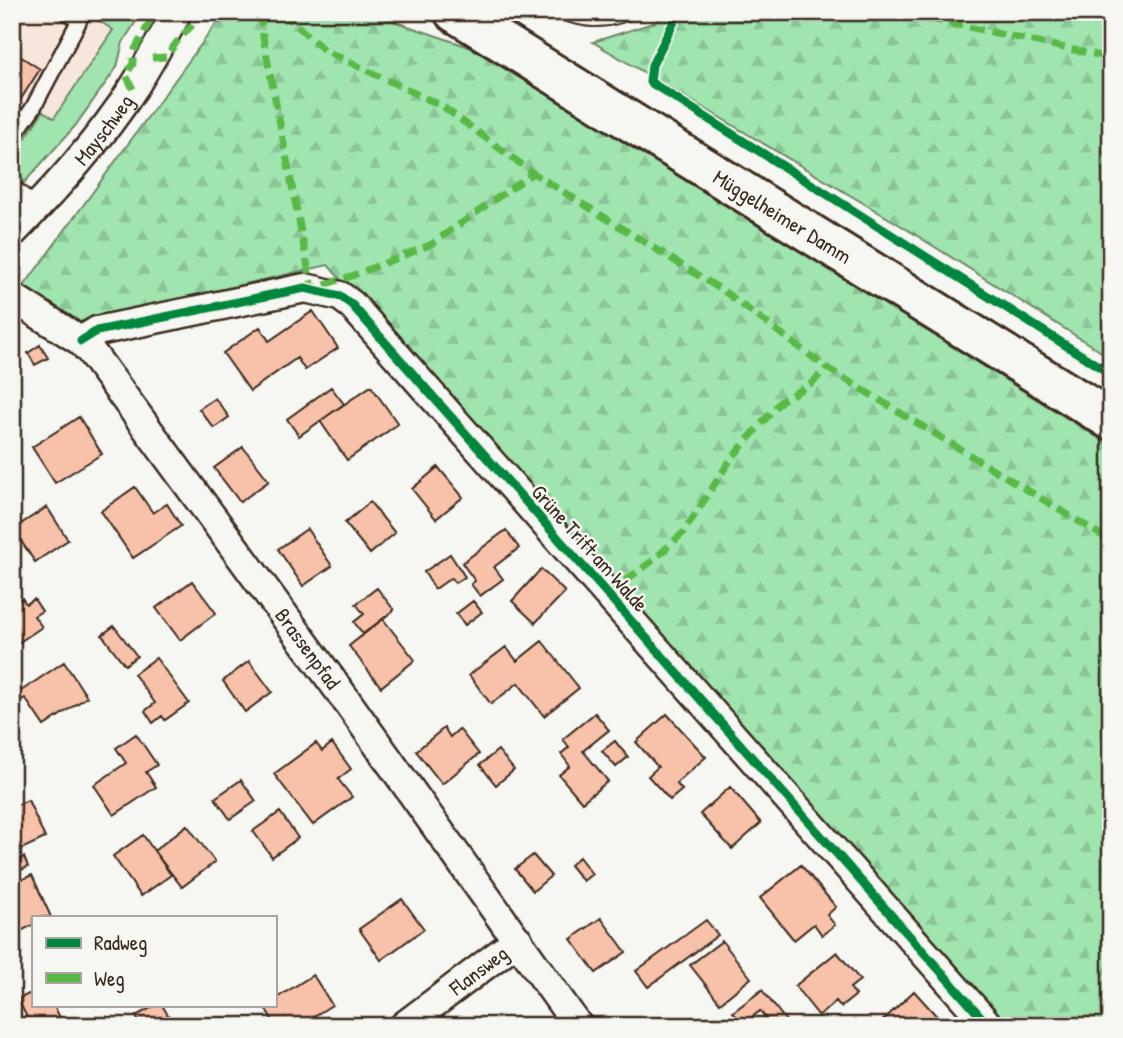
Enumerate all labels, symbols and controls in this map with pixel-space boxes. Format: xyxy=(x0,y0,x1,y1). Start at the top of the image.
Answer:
street label: Mayschweg xyxy=(67,88,140,171)
street label: Müggelheimer Damm xyxy=(708,162,857,270)
street label: Grüne Trift am Walde xyxy=(525,478,655,618)
street label: Brassenpfad xyxy=(269,602,348,695)
legend xyxy=(32,916,276,1006)
text: Radweg xyxy=(94,928,147,957)
street label: Flansweg xyxy=(442,938,514,1002)
text: Weg xyxy=(94,964,125,993)

